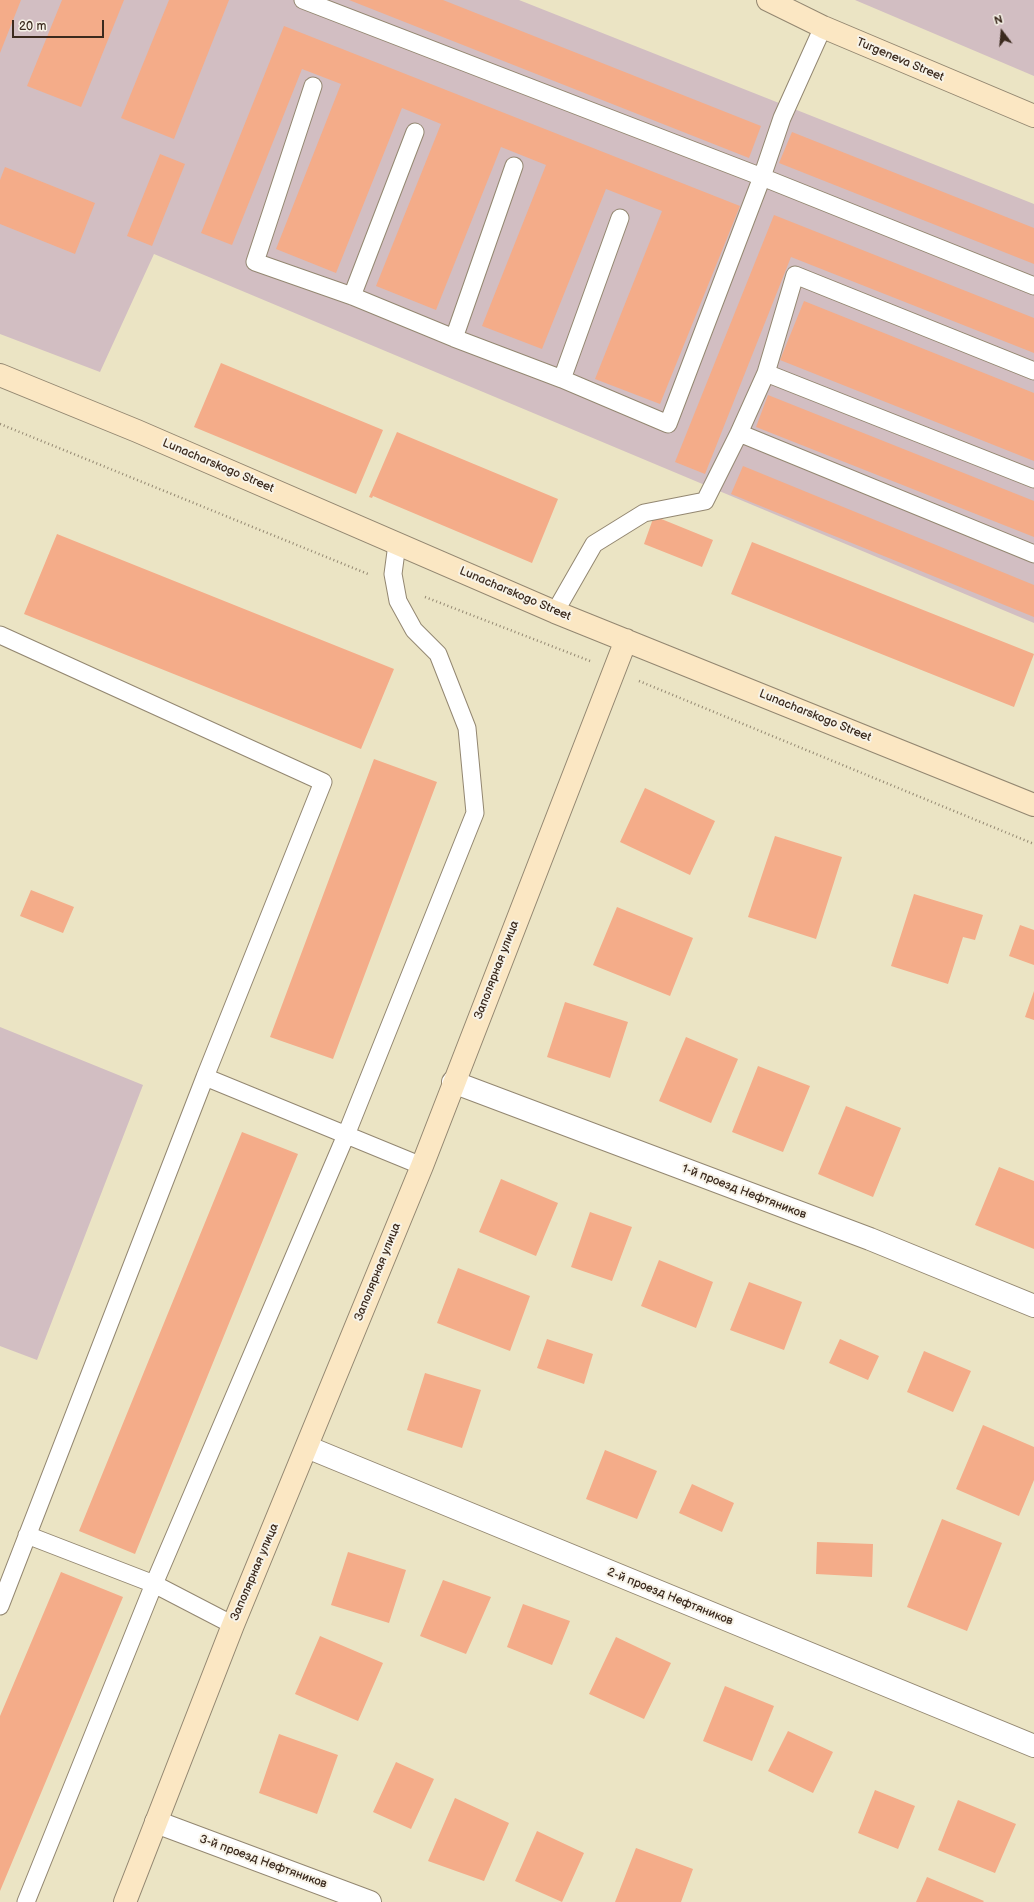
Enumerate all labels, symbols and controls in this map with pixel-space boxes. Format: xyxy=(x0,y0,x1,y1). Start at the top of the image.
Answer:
scale bar xyxy=(14,12,106,38)
north arrow xyxy=(982,12,1022,52)
text: N xyxy=(993,13,1004,27)
text: 20 m xyxy=(19,19,46,34)
street label: Turgeneva Street xyxy=(854,35,946,85)
street label: Lunacharskogo Street xyxy=(160,436,276,496)
street label: Lunacharskogo Street xyxy=(457,564,573,624)
street label: Lunacharskogo Street xyxy=(757,687,873,745)
street label: Заполярная улица xyxy=(472,919,522,1021)
street label: 1-й проезд Нефтяников xyxy=(680,1162,808,1222)
street label: Заполярная улица xyxy=(352,1221,404,1323)
street label: Заполярная улица xyxy=(228,1521,282,1623)
street label: 2-й проезд Нефтяников xyxy=(605,1565,735,1629)
street label: 3-й проезд Нефтяников xyxy=(197,1832,329,1892)

